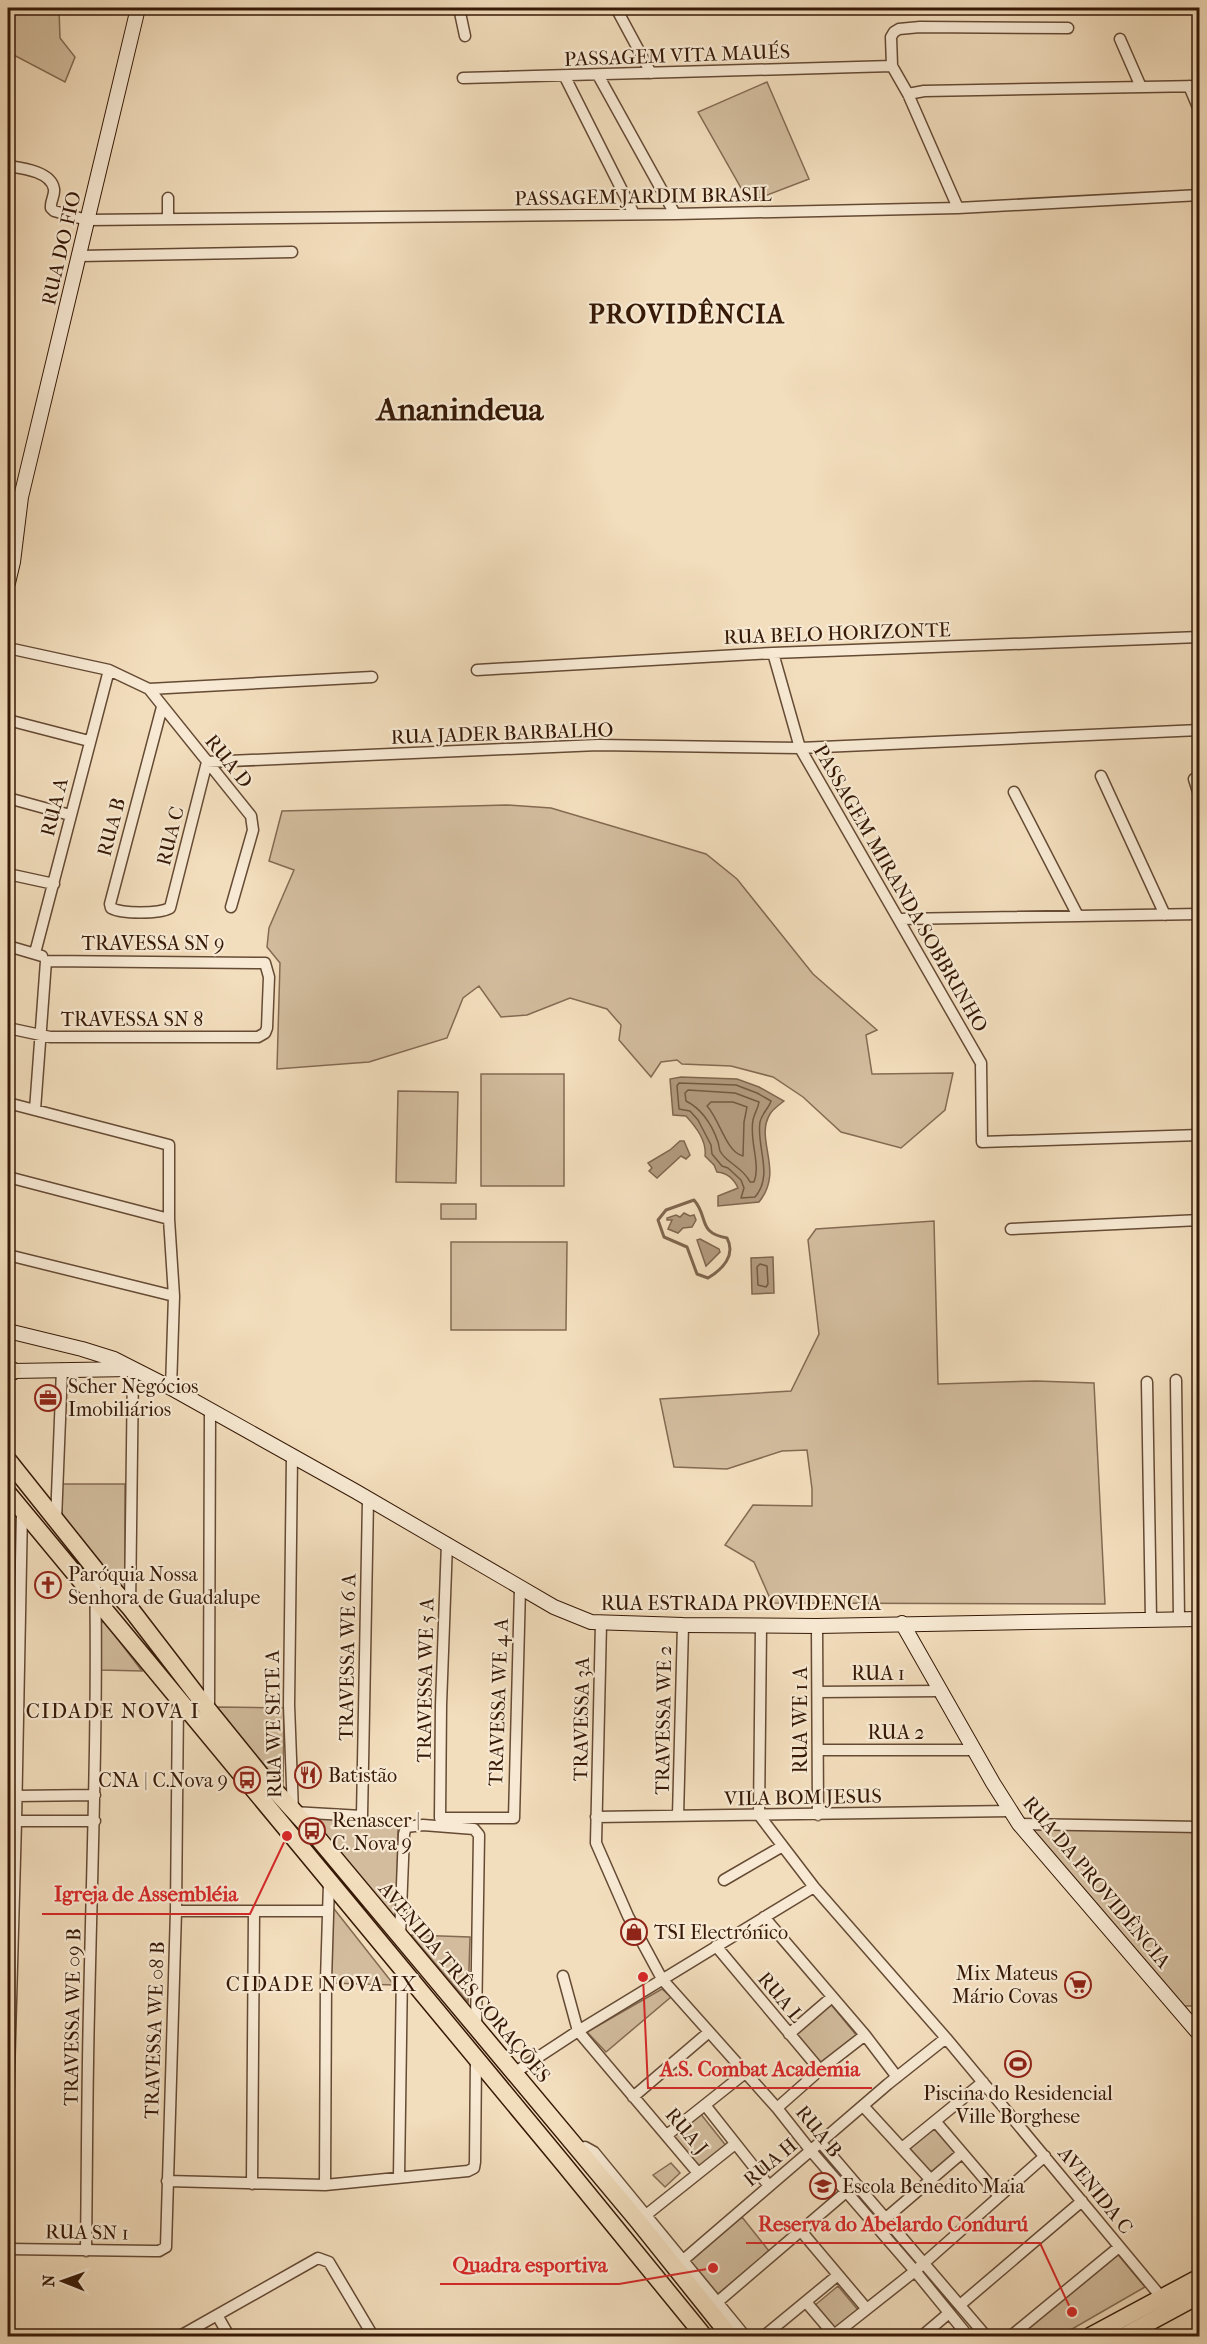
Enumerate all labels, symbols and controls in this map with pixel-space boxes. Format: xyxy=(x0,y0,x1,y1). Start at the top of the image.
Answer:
street label: PASSAGEM VITA MAUÉS xyxy=(563,39,791,71)
street label: PASSAGEM JARDIM BRASIL xyxy=(514,183,772,210)
street label: RUA DO FIO xyxy=(37,189,86,307)
district label: PROVIDÊNCIA xyxy=(589,297,785,330)
district label: Ananindeua xyxy=(375,391,545,428)
street label: RUA BELO HORIZONTE xyxy=(723,618,951,649)
street label: RUA JADER BARBALHO xyxy=(390,718,614,749)
street label: RUA D xyxy=(200,730,257,793)
street label: PASSAGEM MIRANDA SOBBRINHO xyxy=(809,741,992,1036)
street label: RUA A xyxy=(36,774,73,839)
street label: RUA B xyxy=(93,795,130,859)
street label: RUA C xyxy=(152,804,189,868)
street label: TRAVESSA SN 9 xyxy=(81,932,225,955)
street label: TRAVESSA SN 8 xyxy=(61,1008,203,1031)
place label: Scher Negócios Imobiliários xyxy=(68,1375,198,1421)
office icon: Scher Negócios Imobiliários xyxy=(33,1383,63,1413)
place label: Paróquia Nossa Senhora de Guadalupe xyxy=(68,1563,261,1609)
church icon: Paróquia Nossa Senhora de Guadalupe xyxy=(33,1570,63,1600)
street label: TRAVESSA WE 6 A xyxy=(335,1572,360,1741)
street label: RUA ESTRADA PROVIDENCIA xyxy=(601,1592,882,1615)
street label: TRAVESSA WE 5 A xyxy=(413,1596,438,1763)
street label: TRAVESSA WE 4 A xyxy=(484,1617,513,1786)
street label: TRAVESSA WE 2 xyxy=(651,1645,676,1795)
street label: RUA WE SETE A xyxy=(261,1649,286,1798)
street label: TRAVESSA 3A xyxy=(569,1656,594,1781)
street label: RUA 1 xyxy=(851,1662,905,1685)
street label: RUA WE 1 A xyxy=(789,1665,812,1774)
district label: CIDADE NOVA I xyxy=(26,1699,200,1723)
street label: RUA 2 xyxy=(868,1721,924,1744)
restaurant icon: Batistão xyxy=(293,1760,323,1790)
place label: Batistão xyxy=(328,1764,397,1787)
bus stop icon: CNA | C.Nova 9 xyxy=(232,1765,262,1795)
place label: CNA | C.Nova 9 xyxy=(98,1769,228,1792)
street label: VILA BOM JESUS xyxy=(723,1785,882,1810)
street label: RUA DA PROVIDÊNCIA xyxy=(1018,1791,1177,1974)
place label: Renascer | C. Nova 9 xyxy=(332,1809,420,1855)
bus stop icon: Renascer | C. Nova 9 xyxy=(297,1816,327,1846)
callout: Igreja de Assembléia xyxy=(42,1875,250,1914)
street label: AVENIDA TRÊS CORAÇÕES xyxy=(373,1876,556,2088)
text: Igreja de Assembléia xyxy=(54,1882,239,1906)
shop icon: TSI Electrónico xyxy=(619,1917,649,1947)
place label: TSI Electrónico xyxy=(654,1921,788,1944)
street label: TRAVESSA WE 09 B xyxy=(59,1928,86,2106)
street label: TRAVESSA WE 08 B xyxy=(140,1941,169,2119)
place label: Mix Mateus Mário Covas xyxy=(952,1962,1058,2008)
street label: RUA L xyxy=(753,1967,808,2027)
supermarket icon: Mix Mateus Mário Covas xyxy=(1063,1970,1093,2000)
district label: CIDADE NOVA IX xyxy=(226,1972,418,1996)
callout: A.S. Combat Academia xyxy=(648,2049,872,2088)
sports icon: Piscina do Residencial Ville Borghese xyxy=(1003,2049,1033,2079)
text: A.S. Combat Academia xyxy=(658,2057,861,2081)
place label: Piscina do Residencial Ville Borghese xyxy=(923,2082,1113,2128)
street label: RUA B xyxy=(791,2101,846,2162)
street label: RUA J xyxy=(660,2103,713,2159)
street label: RUA H xyxy=(739,2133,802,2191)
street label: AVENIDA C xyxy=(1053,2141,1138,2239)
school or university icon: Escola Benedito Maia xyxy=(808,2171,838,2201)
place label: Escola Benedito Maia xyxy=(842,2175,1025,2198)
callout: Reserva do Abelardo Condurú xyxy=(746,2204,1040,2243)
text: Reserva do Abelardo Condurú xyxy=(758,2212,1028,2236)
street label: RUA SN 1 xyxy=(45,2220,129,2245)
callout: Quadra esportiva xyxy=(440,2245,619,2284)
north arrow xyxy=(33,2251,93,2311)
text: Quadra esportiva xyxy=(453,2253,609,2277)
text: N xyxy=(39,2274,58,2287)

